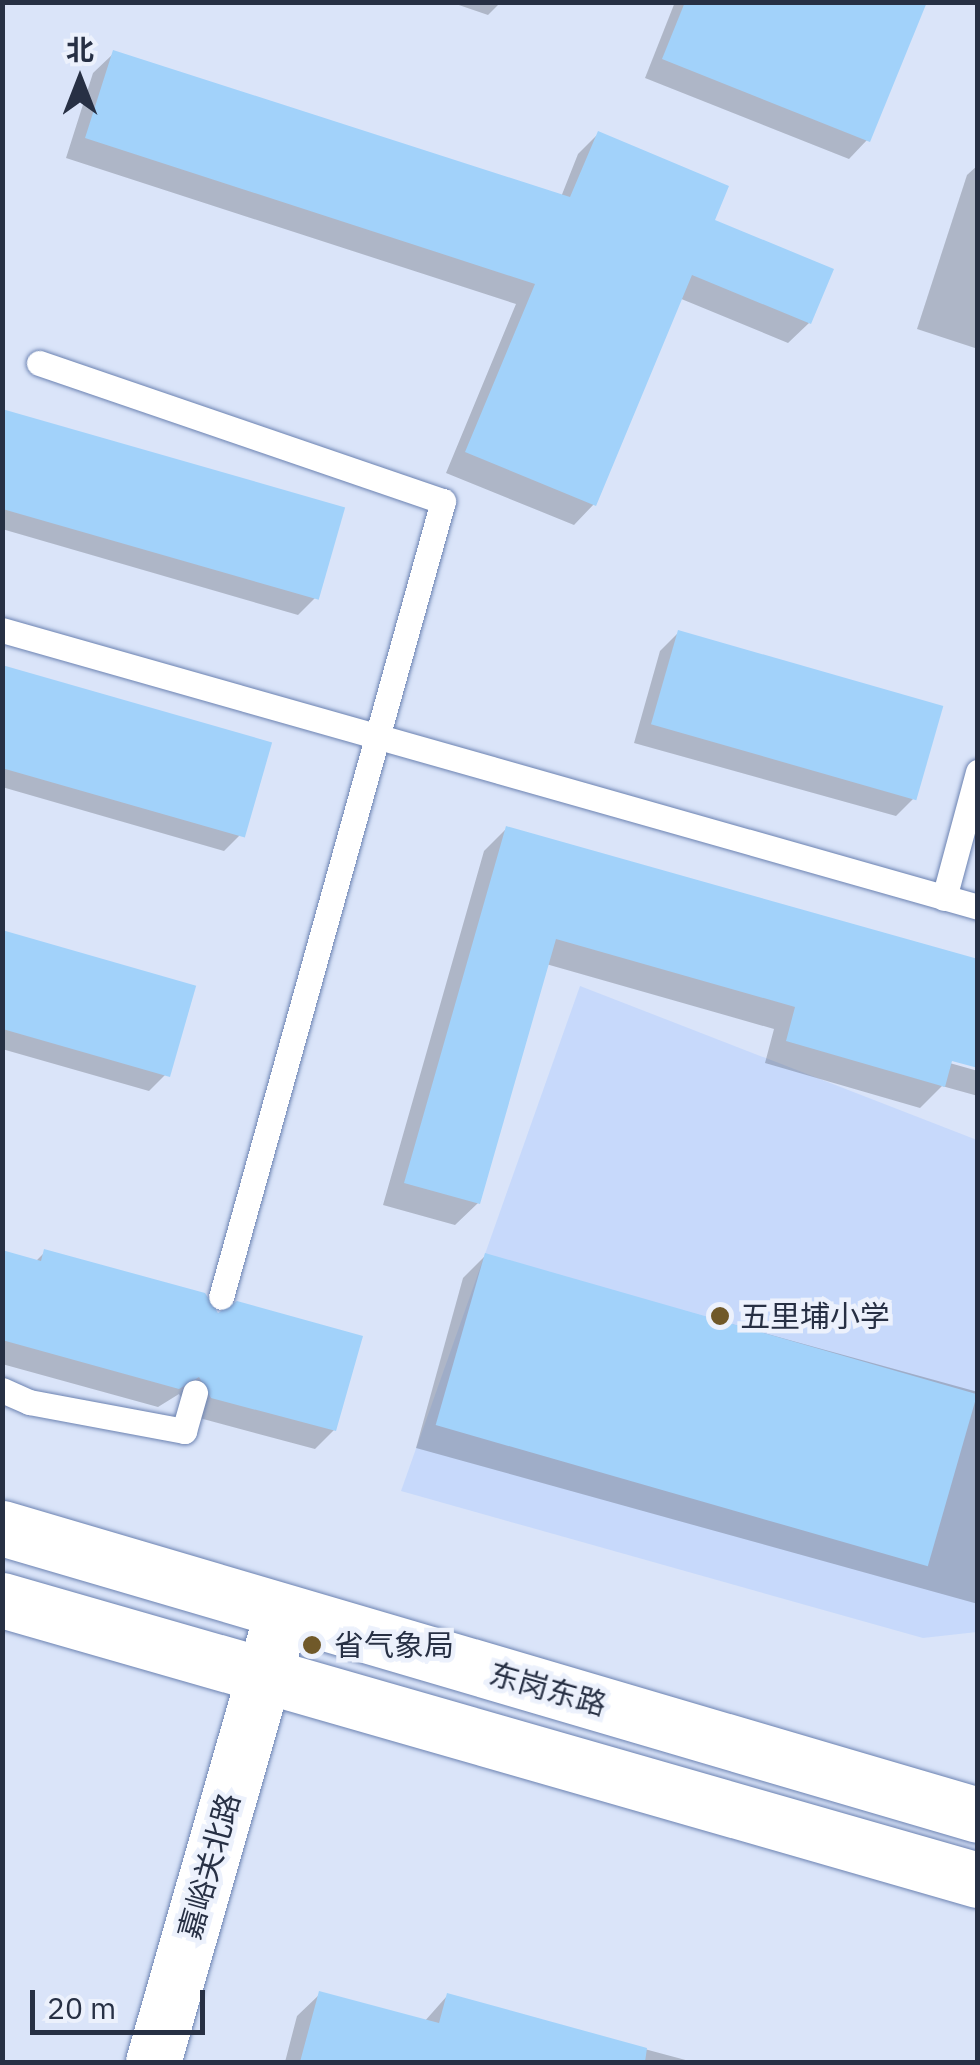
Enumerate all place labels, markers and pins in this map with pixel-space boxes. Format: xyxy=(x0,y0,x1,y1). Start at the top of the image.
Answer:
place label: 五里埔小学 xyxy=(740,1298,890,1334)
marker: 五里埔小学 xyxy=(709,1305,731,1327)
place label: 省气象局 xyxy=(334,1627,454,1663)
marker: 省气象局 xyxy=(299,1632,325,1658)

